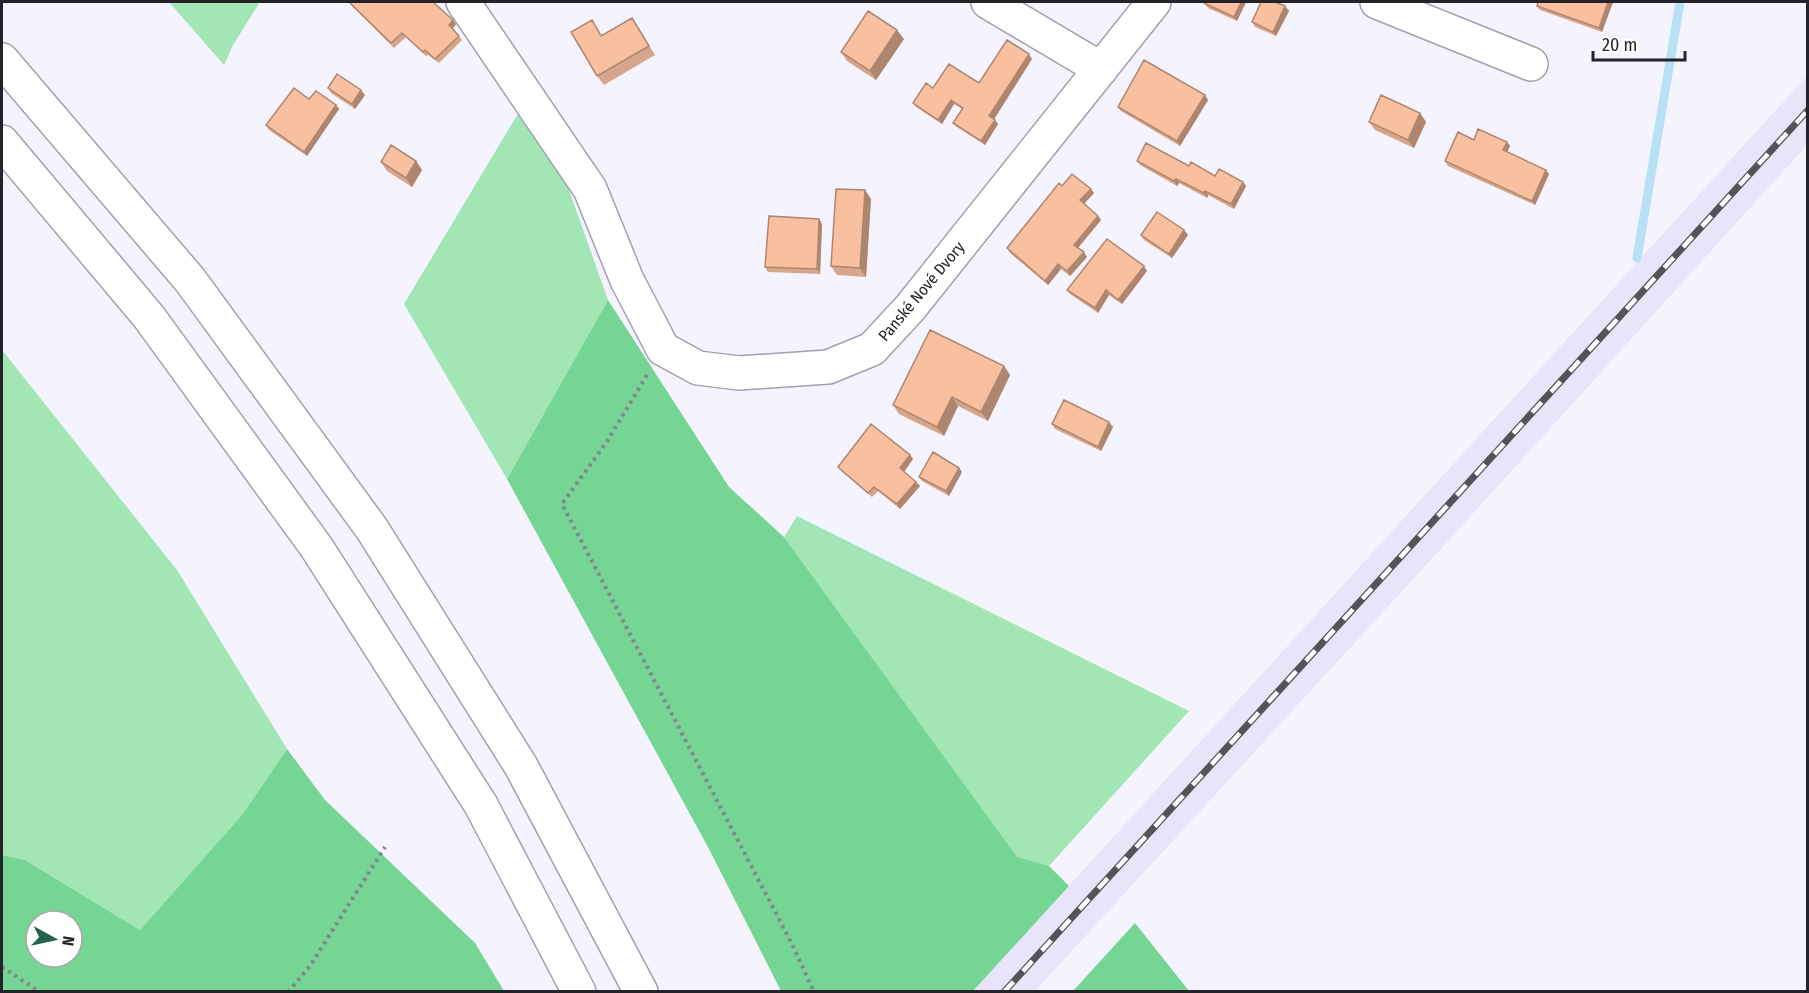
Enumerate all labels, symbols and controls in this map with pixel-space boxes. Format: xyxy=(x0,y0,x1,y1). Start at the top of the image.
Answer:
scale bar xyxy=(1593,24,1684,62)
text: 20 m xyxy=(1602,34,1637,56)
street label: Panské Nové Dvory xyxy=(874,237,969,345)
north arrow xyxy=(24,909,84,969)
text: N xyxy=(58,935,78,947)

